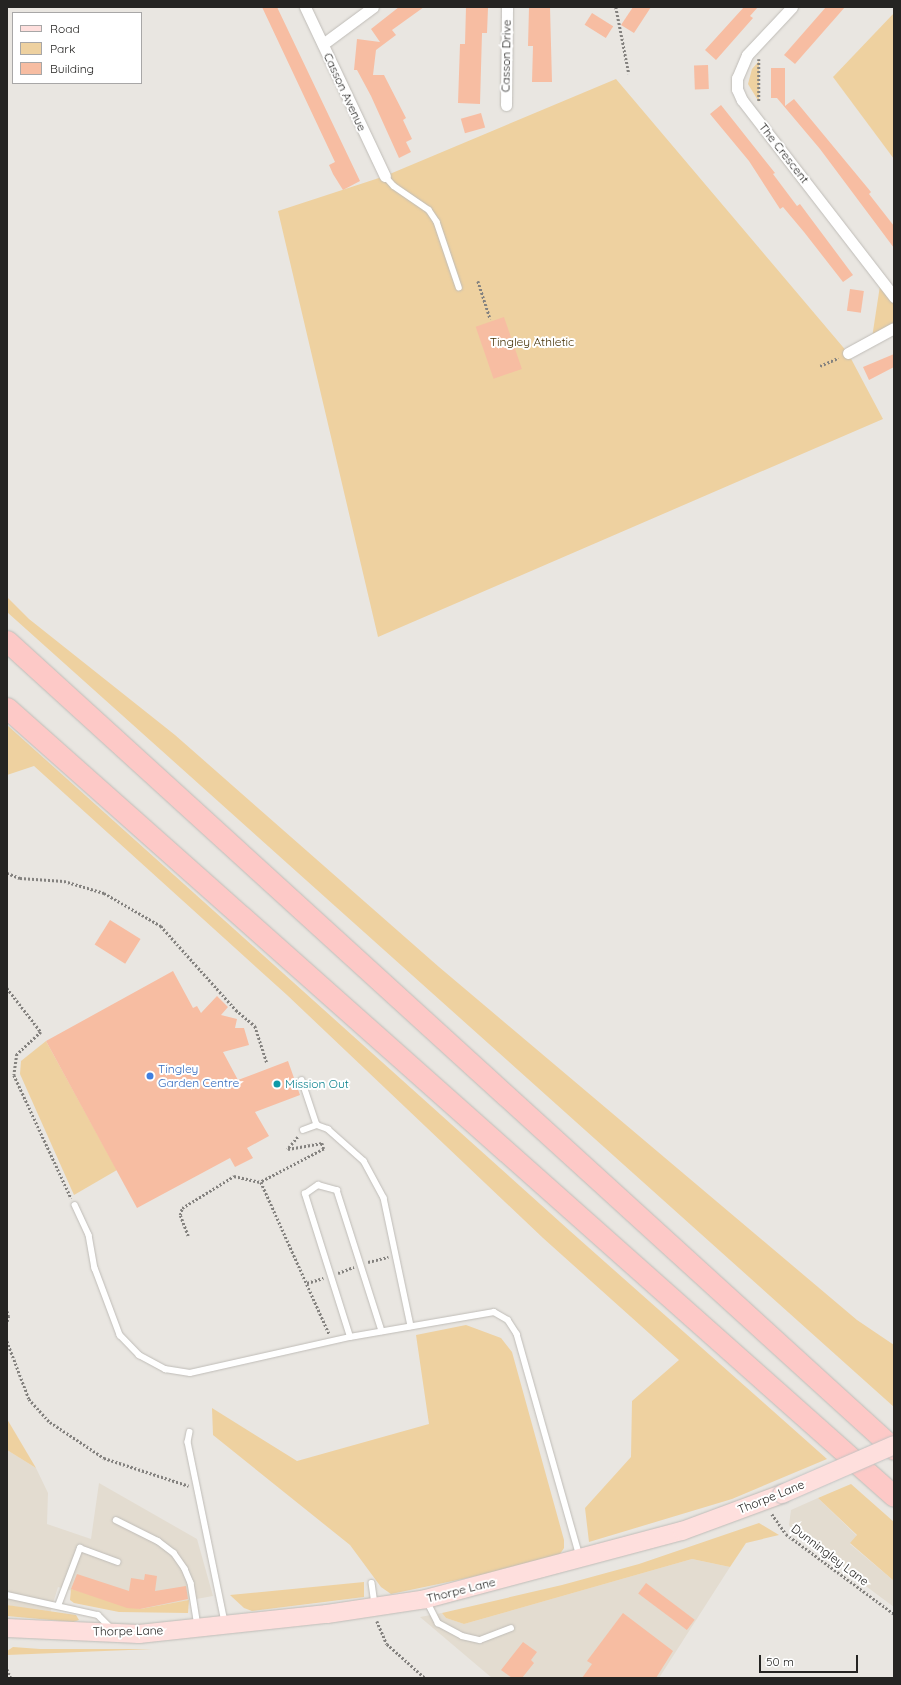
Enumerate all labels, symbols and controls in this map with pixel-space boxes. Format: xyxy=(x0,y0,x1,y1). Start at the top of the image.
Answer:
legend xyxy=(12,12,142,84)
street label: Casson Drive xyxy=(498,20,514,92)
text: Road xyxy=(50,21,80,36)
text: Park xyxy=(50,41,75,56)
street label: Casson Avenue xyxy=(321,51,369,133)
text: Building xyxy=(50,61,94,76)
street label: The Crescent xyxy=(756,120,812,186)
park label: Tingley Athletic xyxy=(490,335,574,349)
place label: Tingley Garden Centre xyxy=(158,1062,239,1090)
marker: Tingley Garden Centre xyxy=(145,1071,155,1081)
place label: Mission Out xyxy=(285,1077,349,1091)
marker: Mission Out xyxy=(272,1079,282,1089)
street label: Thorpe Lane xyxy=(736,1477,806,1517)
street label: Dunningley Lane xyxy=(788,1521,872,1589)
street label: Thorpe Lane xyxy=(425,1574,497,1606)
street label: Thorpe Lane xyxy=(93,1623,163,1639)
scale bar xyxy=(761,1647,860,1673)
text: 50 m xyxy=(766,1654,794,1669)

